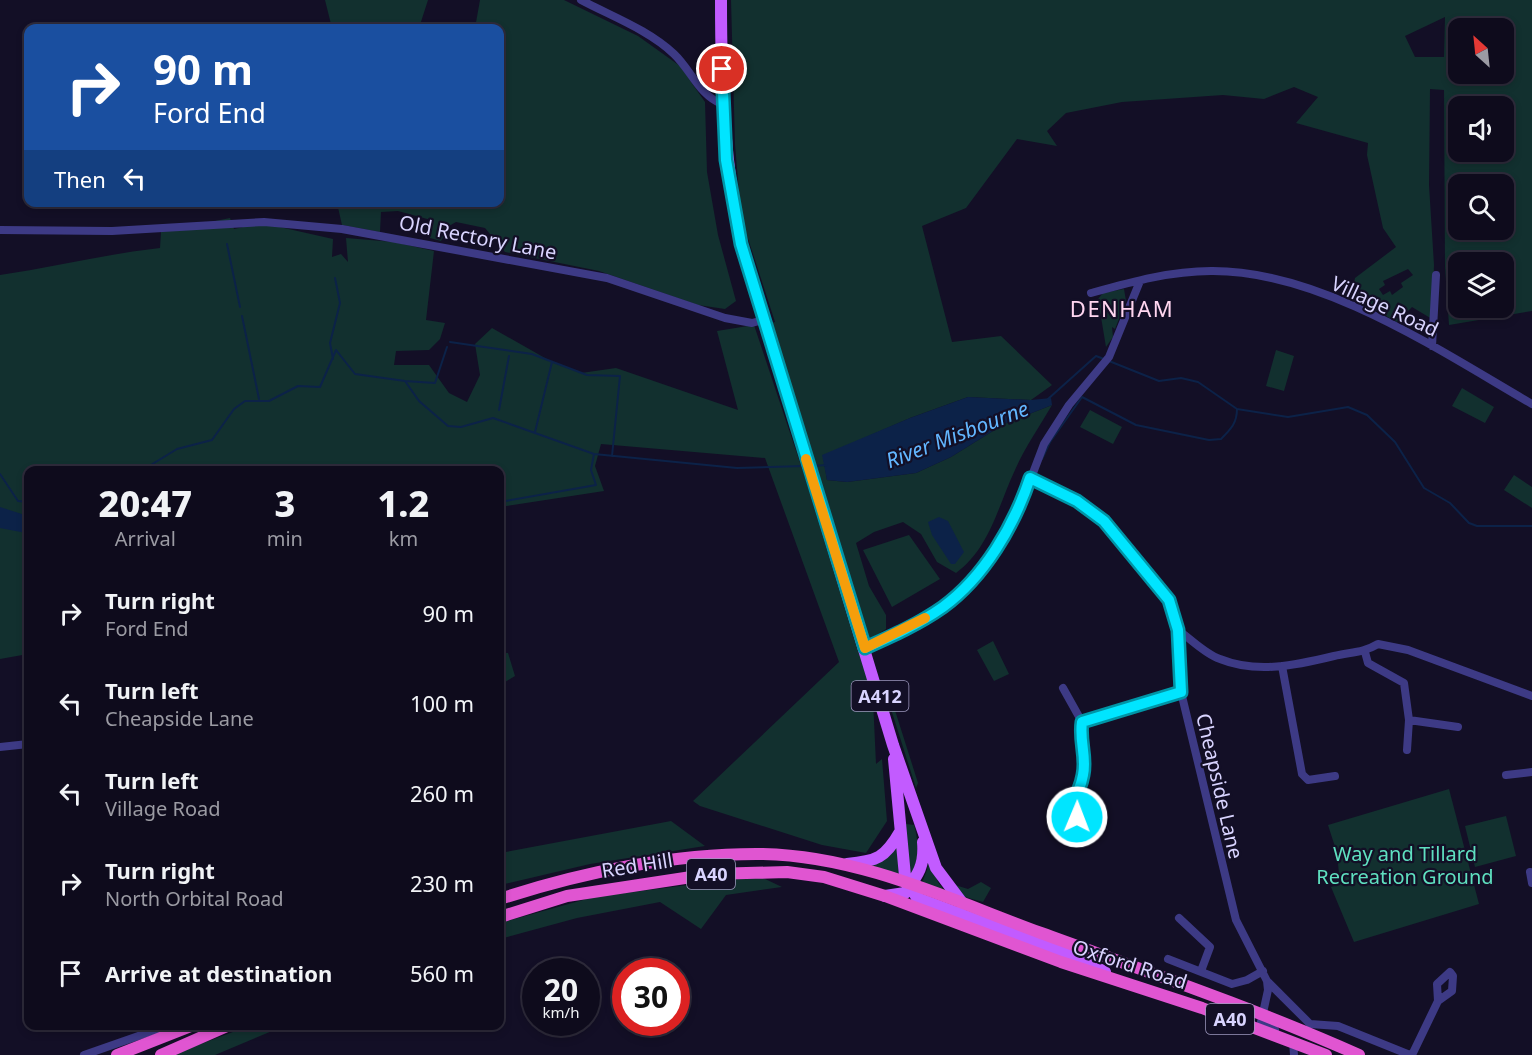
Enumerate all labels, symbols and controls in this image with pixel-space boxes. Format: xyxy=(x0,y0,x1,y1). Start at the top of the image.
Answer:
north arrow xyxy=(1448,18,1514,84)
map controls xyxy=(1448,18,1514,318)
text: 90 m xyxy=(153,40,253,97)
pin xyxy=(696,43,747,94)
icon: right xyxy=(54,48,132,126)
icon: arrive xyxy=(705,52,738,85)
text: Ford End xyxy=(153,94,266,131)
button: sound xyxy=(1448,96,1514,162)
icon: left xyxy=(118,162,151,195)
text: Then xyxy=(54,164,106,194)
button: search xyxy=(1448,174,1514,240)
street label: Old Rectory Lane xyxy=(397,208,559,266)
button: layers xyxy=(1448,252,1514,318)
street label: Village Road xyxy=(1327,269,1443,343)
district label: DENHAM xyxy=(1070,293,1174,323)
water label: River Misbourne xyxy=(882,394,1032,474)
text: 20:47 xyxy=(99,479,192,528)
text: 3 xyxy=(274,479,295,528)
text: 1.2 xyxy=(378,479,429,528)
text: Arrival xyxy=(115,525,176,552)
text: min xyxy=(267,525,303,552)
text: km xyxy=(389,525,418,552)
text: Turn right xyxy=(105,585,215,615)
icon: right xyxy=(54,597,87,630)
text: 90 m xyxy=(423,598,474,628)
text: Ford End xyxy=(105,615,189,642)
text: Turn left xyxy=(105,675,199,705)
road number: A412 xyxy=(852,681,908,711)
icon: left xyxy=(54,687,87,720)
text: 100 m xyxy=(410,688,474,718)
text: Cheapside Lane xyxy=(105,705,254,732)
street label: Cheapside Lane xyxy=(1190,711,1250,861)
text: Turn left xyxy=(105,765,199,795)
icon: left xyxy=(54,777,87,810)
text: 260 m xyxy=(410,778,474,808)
position arrow xyxy=(1045,785,1109,849)
text: Village Road xyxy=(105,795,221,822)
park label: Way and Tillard Recreation Ground xyxy=(1316,840,1494,890)
street label: Red Hill xyxy=(600,846,674,884)
text: Turn right xyxy=(105,855,215,885)
road number: A40 xyxy=(687,859,735,889)
icon: right xyxy=(54,867,87,900)
text: 230 m xyxy=(410,868,474,898)
text: North Orbital Road xyxy=(105,885,284,912)
street label: Oxford Road xyxy=(1069,933,1191,995)
icon: arrive xyxy=(54,957,87,990)
text: Arrive at destination xyxy=(105,958,332,988)
text: 560 m xyxy=(410,958,474,988)
speed limit sign: 30 xyxy=(612,958,690,1036)
text: 20 xyxy=(544,969,578,1010)
text: km/h xyxy=(543,1002,579,1022)
road number: A40 xyxy=(1206,1004,1254,1034)

